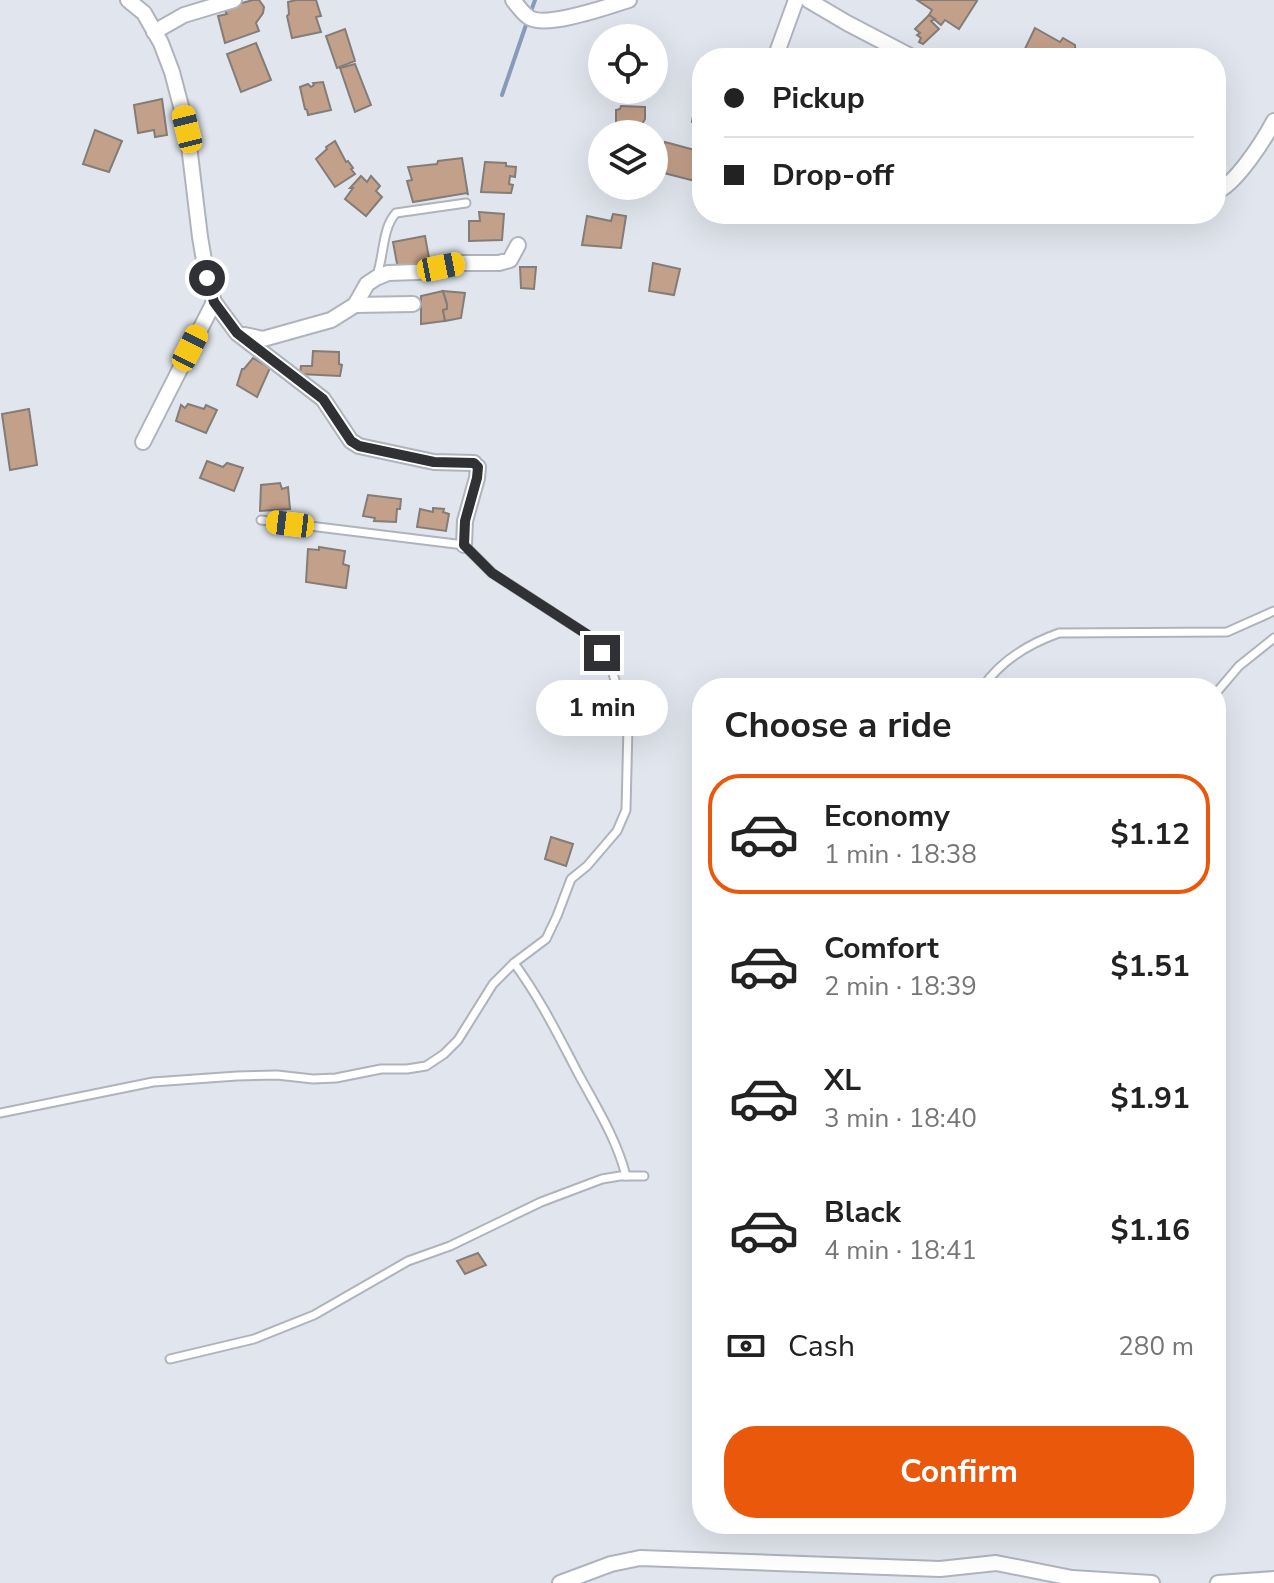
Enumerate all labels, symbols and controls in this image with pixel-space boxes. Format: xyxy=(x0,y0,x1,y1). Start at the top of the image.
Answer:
map controls xyxy=(588,24,668,200)
button: locate xyxy=(588,24,668,104)
text: Pickup xyxy=(772,78,865,119)
car xyxy=(170,103,204,155)
button: layers xyxy=(588,120,668,200)
text: Drop-off xyxy=(772,155,894,196)
car xyxy=(415,251,467,283)
route start xyxy=(189,260,225,296)
car xyxy=(168,321,212,375)
car xyxy=(265,509,315,539)
route end xyxy=(584,635,620,671)
callout: 1 min xyxy=(536,681,668,737)
text: 1 min xyxy=(568,690,636,725)
text: Choose a ride xyxy=(724,701,952,750)
text: Economy xyxy=(824,796,950,837)
icon: car xyxy=(728,798,800,870)
text: $1.12 xyxy=(1111,814,1190,855)
text: 1 min · 18:38 xyxy=(824,837,977,872)
text: Comfort xyxy=(824,928,939,969)
icon: car xyxy=(728,930,800,1002)
text: $1.51 xyxy=(1111,946,1190,987)
text: 2 min · 18:39 xyxy=(824,969,977,1004)
text: XL xyxy=(824,1060,861,1101)
icon: car xyxy=(728,1062,800,1134)
text: $1.91 xyxy=(1111,1078,1190,1119)
text: 3 min · 18:40 xyxy=(824,1101,977,1136)
text: Black xyxy=(824,1192,901,1233)
icon: car xyxy=(728,1194,800,1266)
text: $1.16 xyxy=(1111,1210,1190,1251)
text: 4 min · 18:41 xyxy=(824,1233,977,1268)
icon: cash xyxy=(724,1324,768,1368)
text: Cash xyxy=(788,1326,855,1367)
text: 280 m xyxy=(1118,1329,1194,1364)
button: Confirm xyxy=(724,1426,1194,1518)

